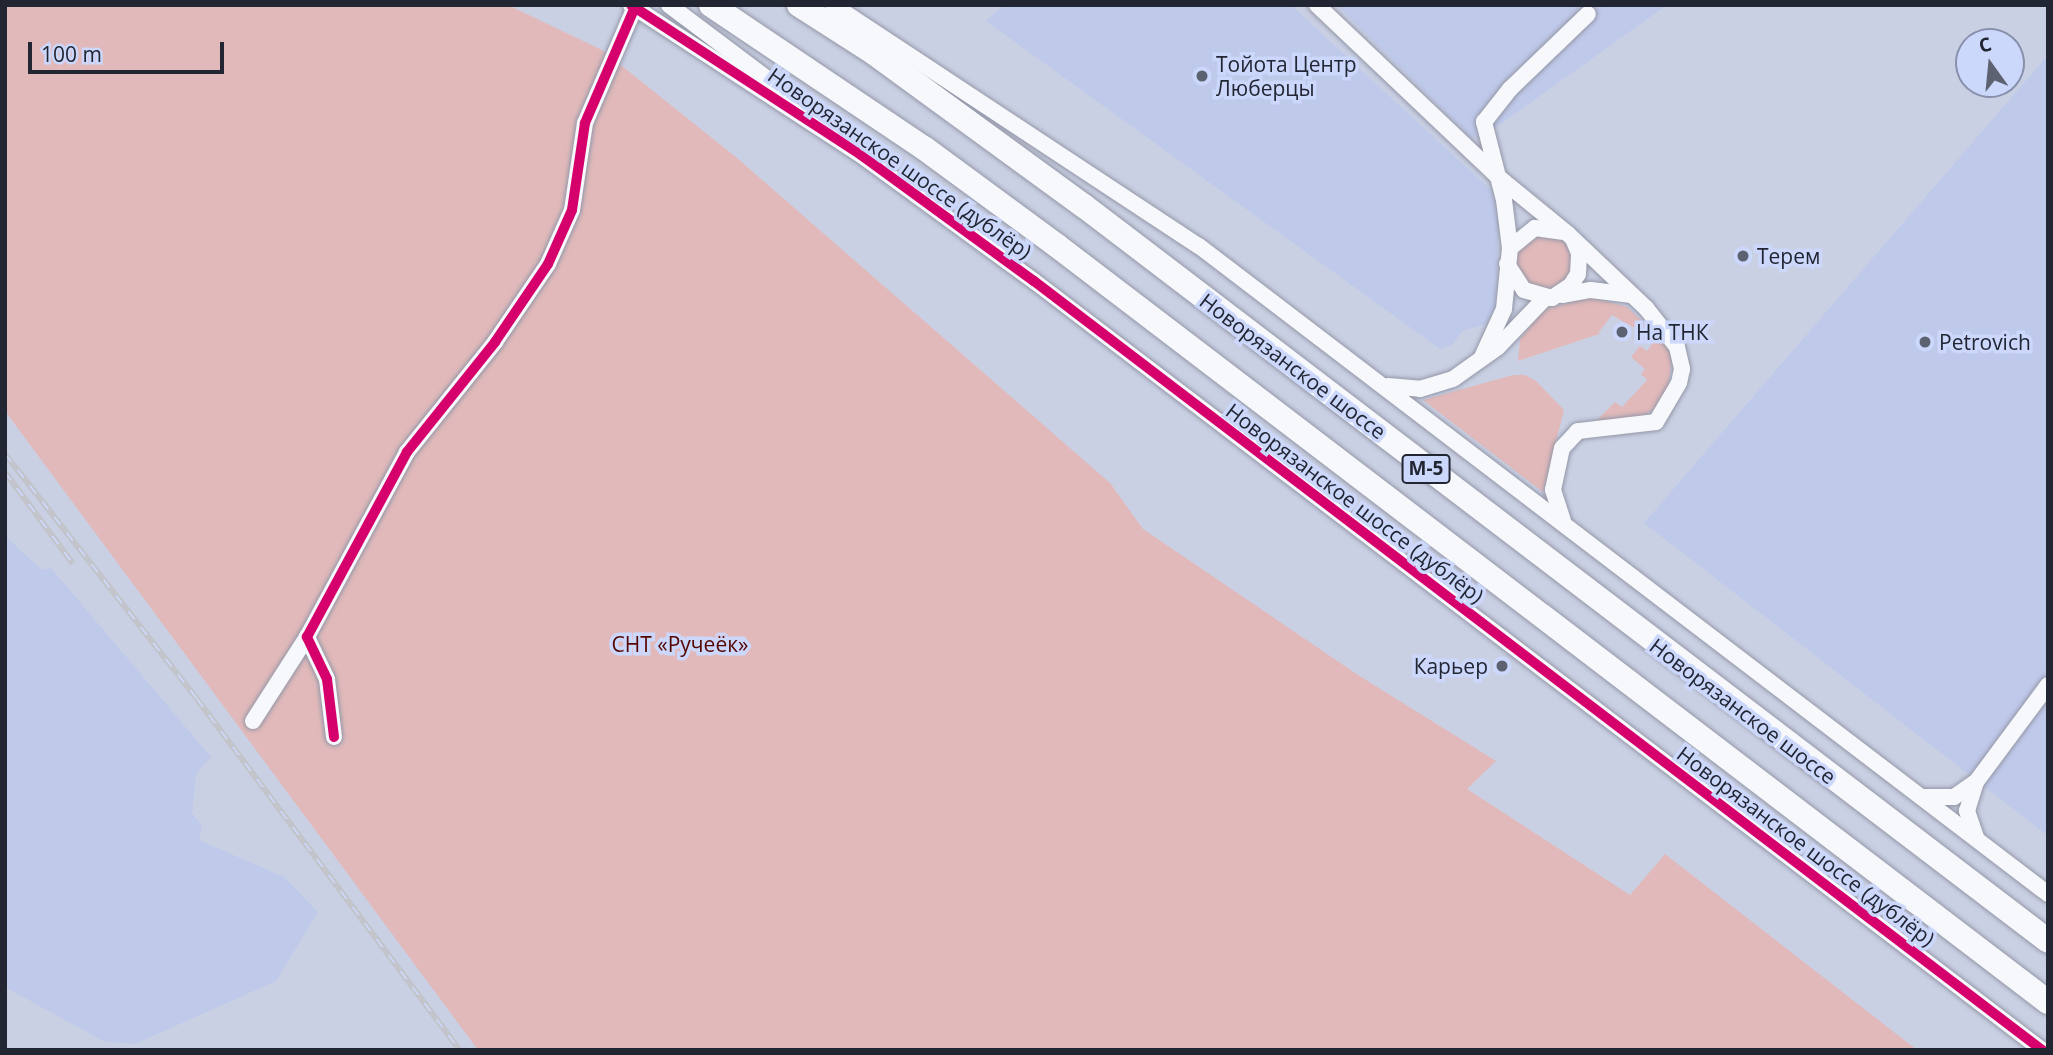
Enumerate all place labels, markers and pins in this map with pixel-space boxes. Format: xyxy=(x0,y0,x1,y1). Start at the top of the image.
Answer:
place label: Тойота Центр Люберцы xyxy=(1216,51,1356,101)
marker: Тойота Центр Люберцы xyxy=(1194,68,1210,84)
place label: Терем xyxy=(1757,243,1820,269)
marker: Терем xyxy=(1735,248,1751,264)
place label: На ТНК xyxy=(1636,319,1708,345)
marker: На ТНК xyxy=(1614,324,1630,340)
place label: Petrovich xyxy=(1939,329,2031,355)
marker: Petrovich xyxy=(1917,334,1933,350)
place label: Карьер xyxy=(1414,653,1488,679)
marker: Карьер xyxy=(1494,658,1510,674)

